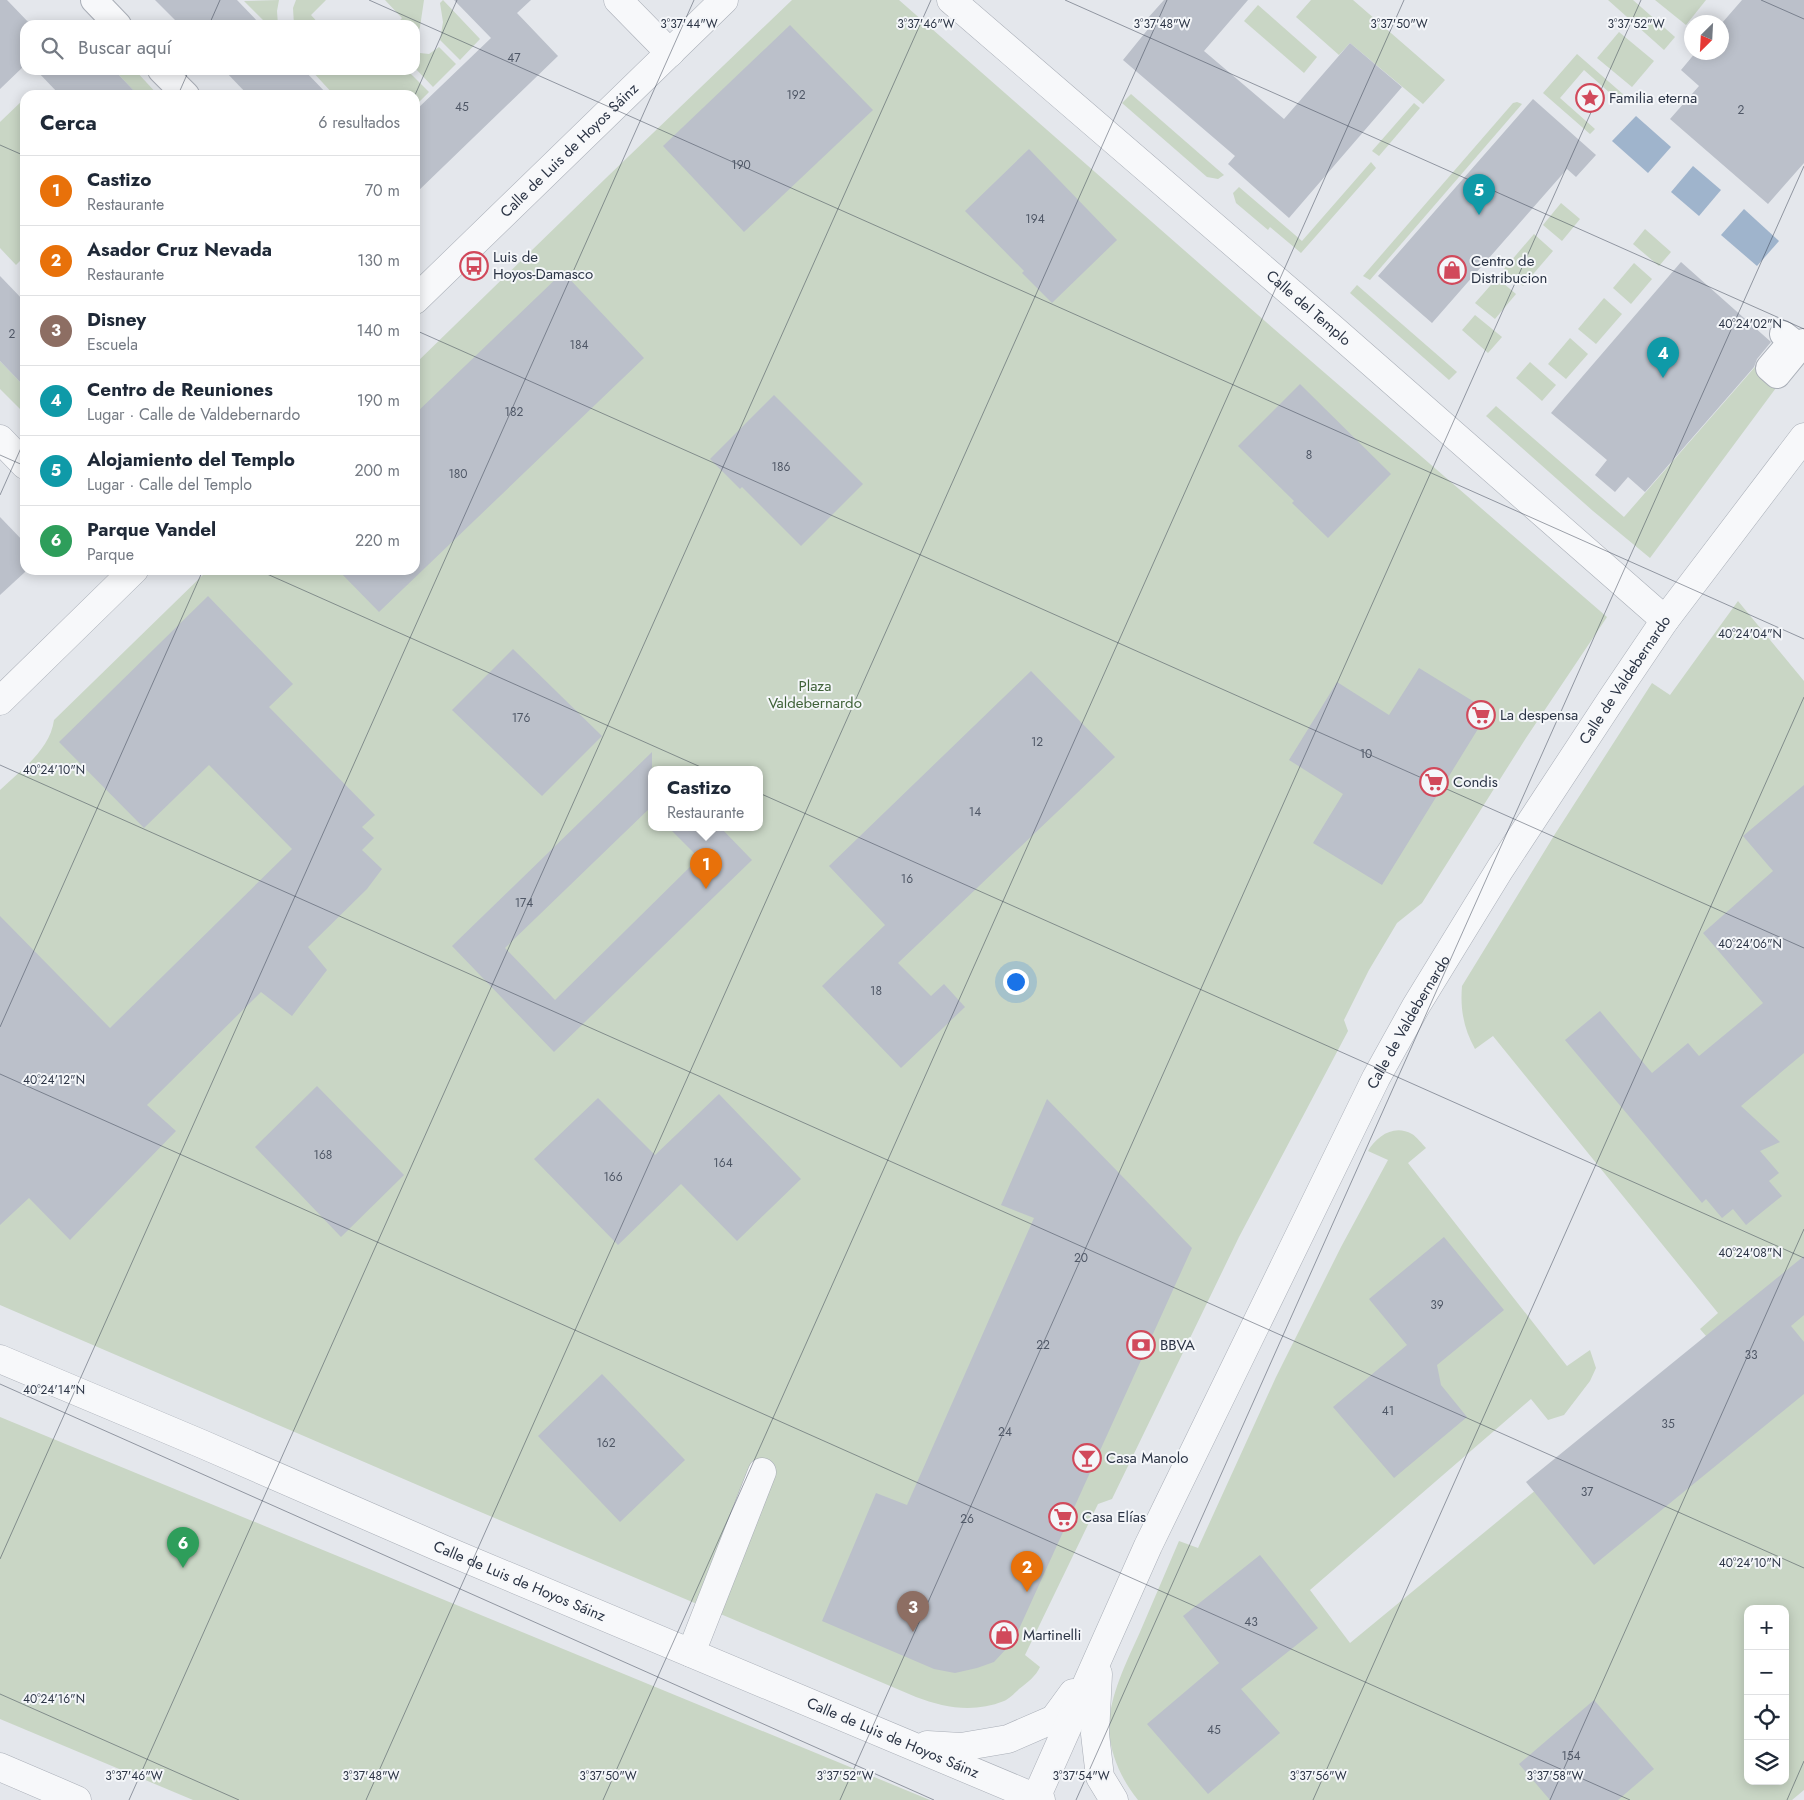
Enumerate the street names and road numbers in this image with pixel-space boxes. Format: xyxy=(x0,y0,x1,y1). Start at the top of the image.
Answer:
street label: Calle de Luis de Hoyos Sáinz xyxy=(495,78,643,223)
street label: Calle del Templo xyxy=(1261,265,1356,351)
street label: Calle de Valdebernardo xyxy=(1574,611,1676,749)
street label: Calle de Valdebernardo xyxy=(1361,951,1456,1093)
street label: Calle de Luis de Hoyos Sáinz xyxy=(430,1535,609,1627)
street label: Calle de Luis de Hoyos Sáinz xyxy=(803,1692,983,1784)

